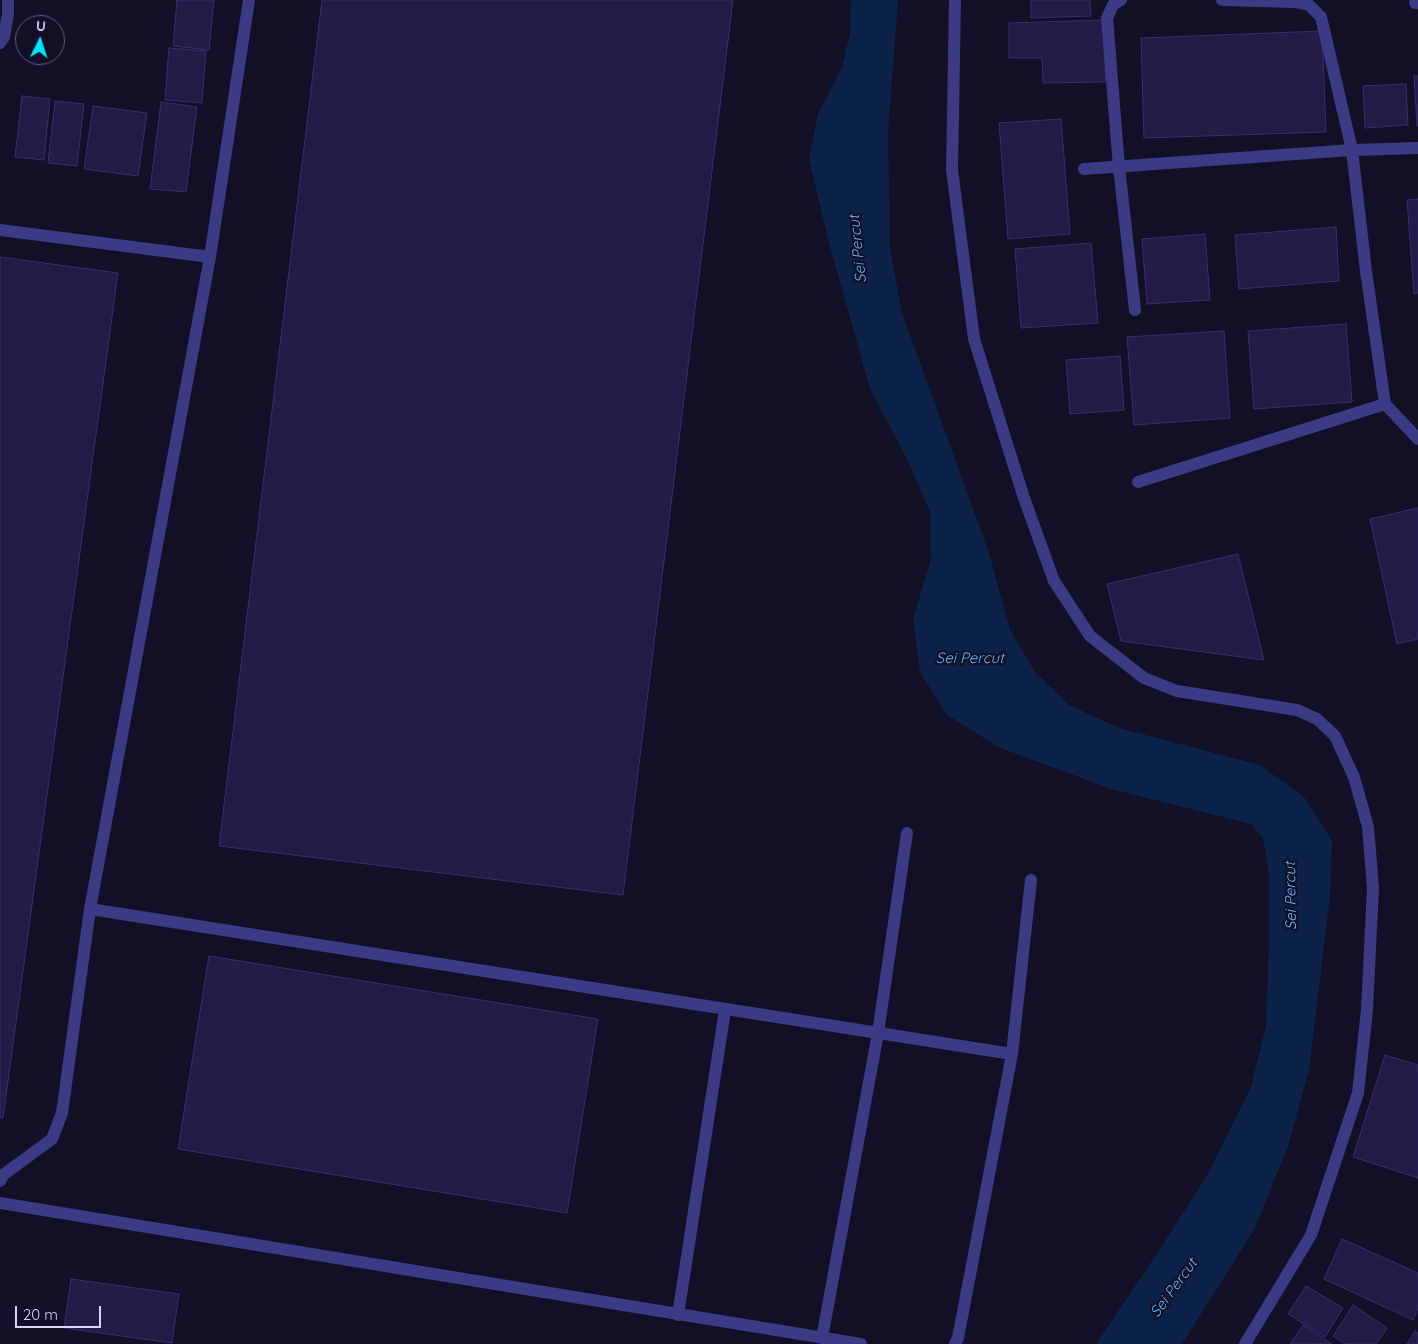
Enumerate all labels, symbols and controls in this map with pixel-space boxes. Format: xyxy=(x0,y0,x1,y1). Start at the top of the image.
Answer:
north arrow xyxy=(15,15,65,65)
text: U xyxy=(35,17,47,35)
water label: Sei Percut xyxy=(845,214,871,284)
water label: Sei Percut xyxy=(936,649,1004,667)
water label: Sei Percut xyxy=(1281,862,1301,930)
water label: Sei Percut xyxy=(1147,1255,1201,1321)
scale bar xyxy=(18,1296,104,1328)
text: 20 m xyxy=(23,1305,58,1324)

